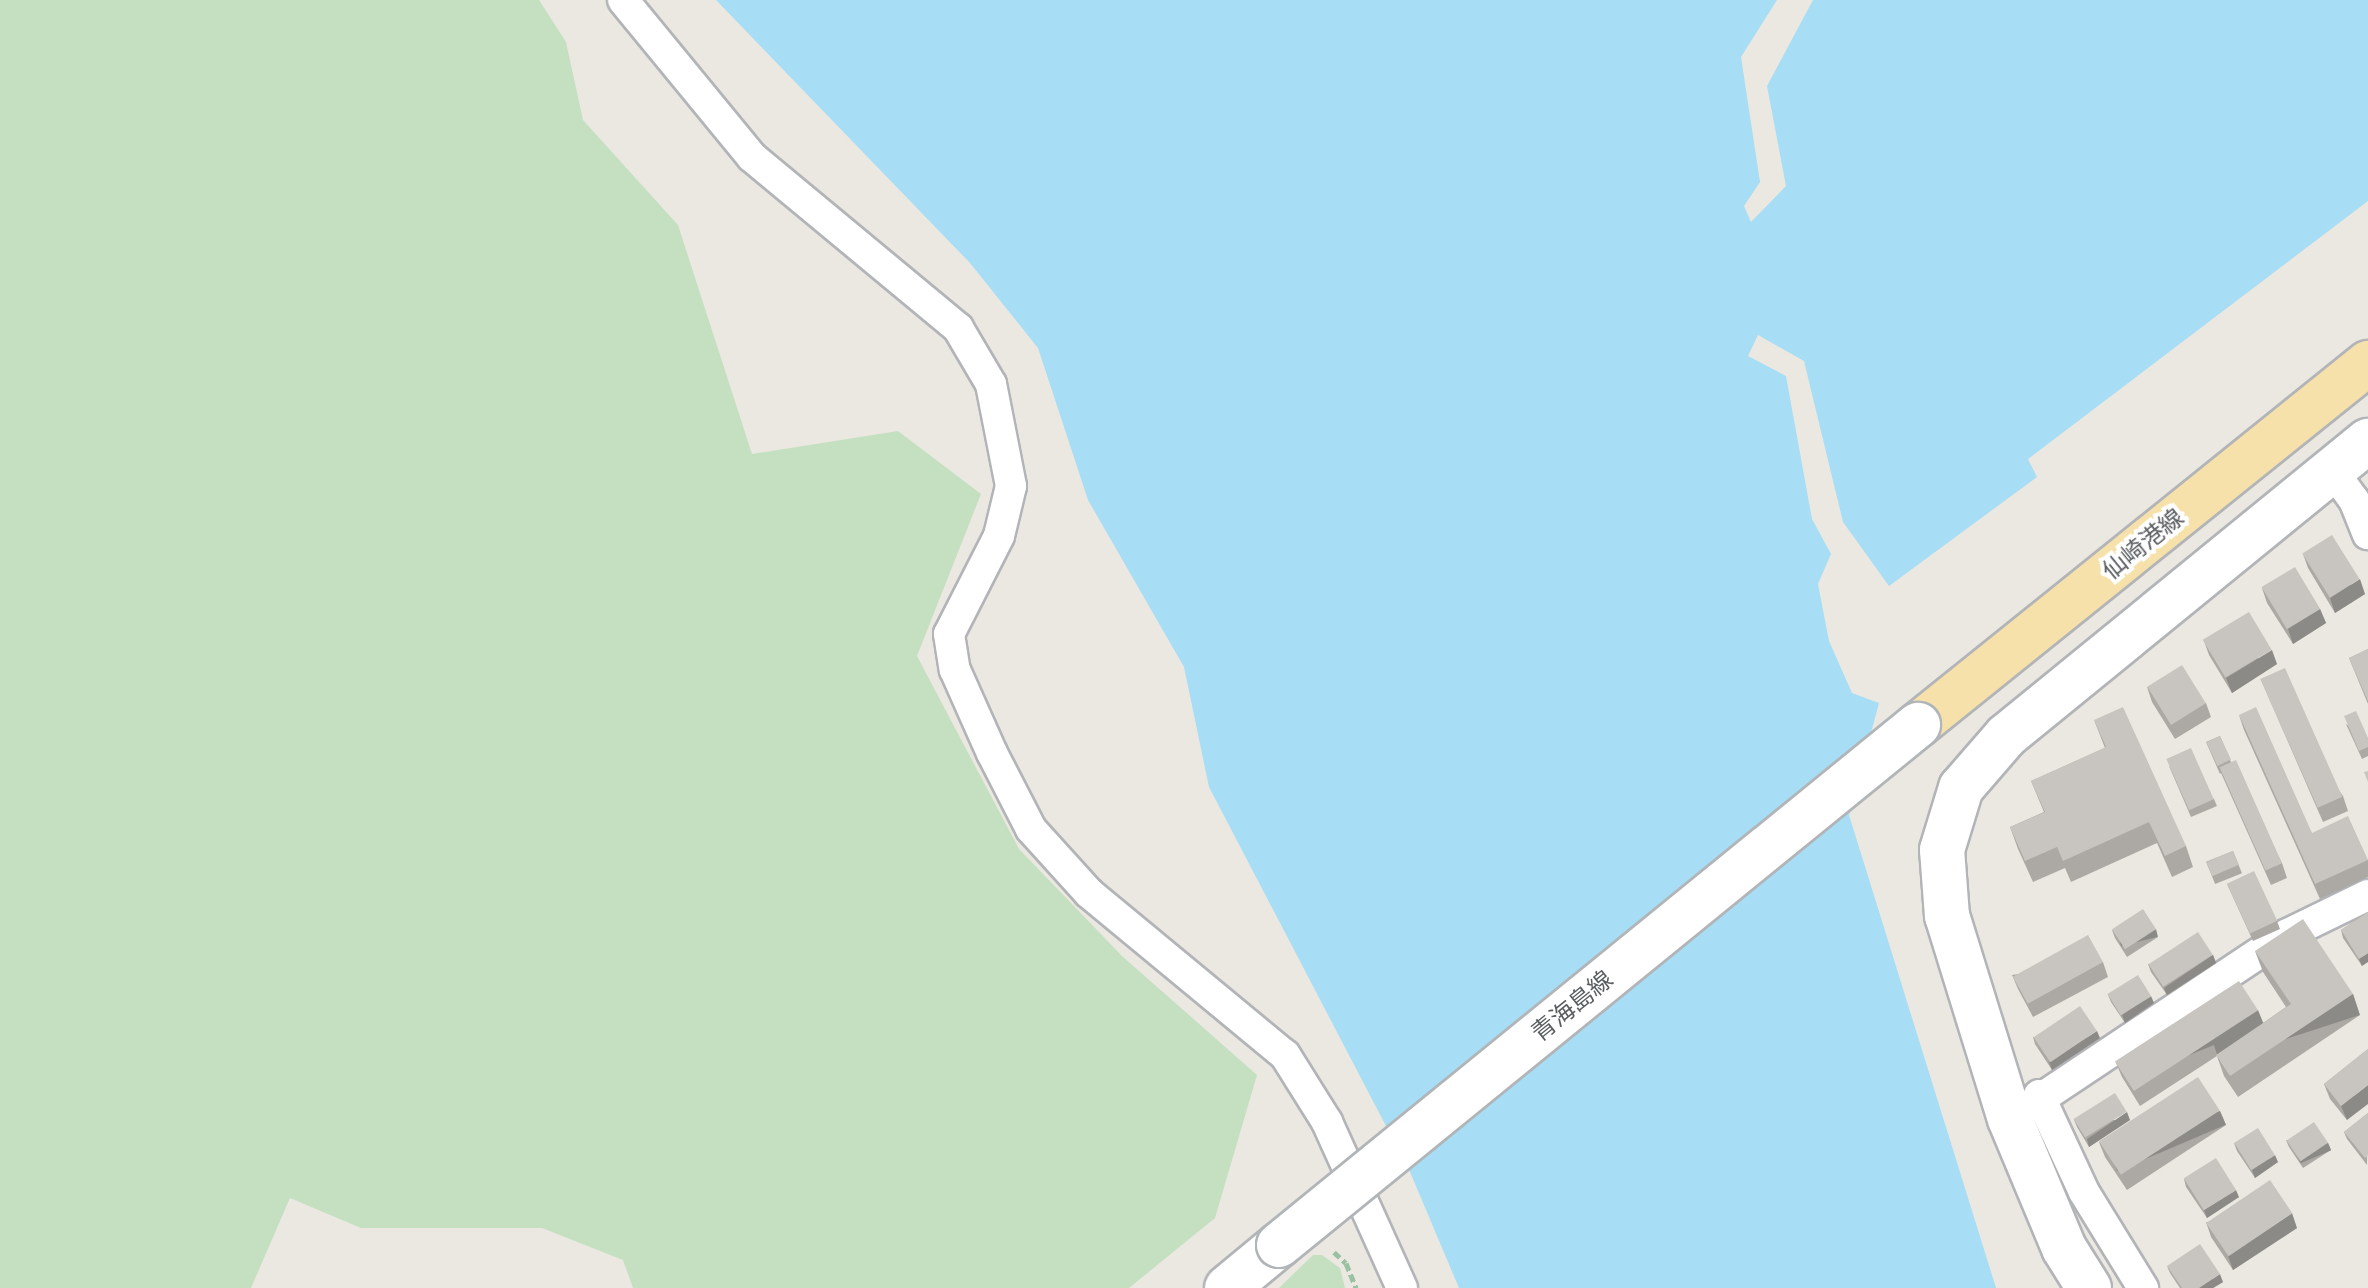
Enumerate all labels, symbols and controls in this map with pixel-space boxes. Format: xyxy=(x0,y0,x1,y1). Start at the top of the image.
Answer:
street label: 仙崎港線 xyxy=(2097,503,2189,585)
street label: 青海島線 xyxy=(1526,965,1618,1047)

